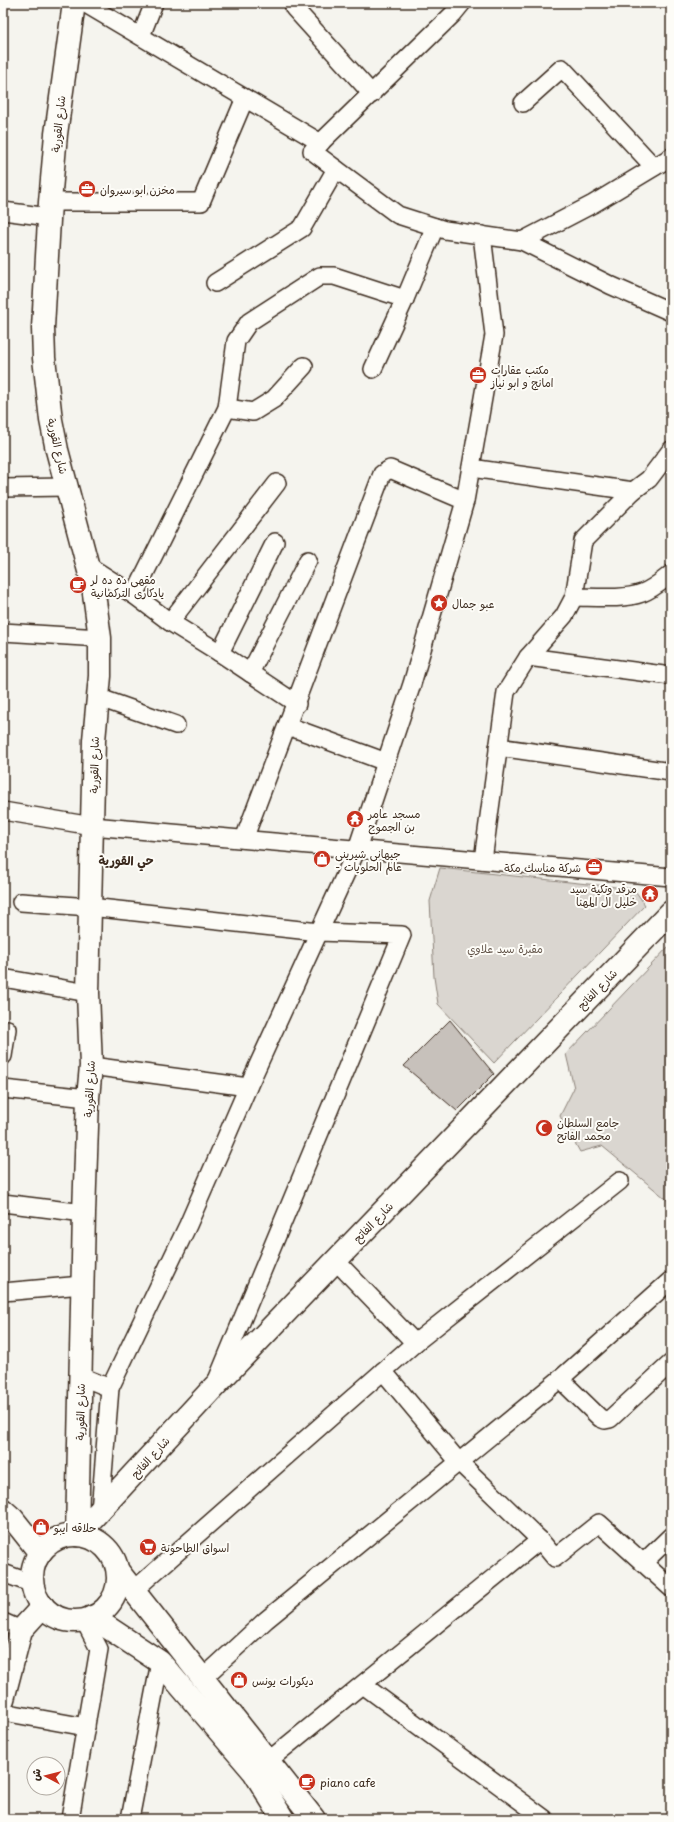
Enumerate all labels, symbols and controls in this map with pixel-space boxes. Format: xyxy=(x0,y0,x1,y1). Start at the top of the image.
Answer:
street label: شارع القورية xyxy=(47,95,70,153)
office icon: مخزن ابو سيروان xyxy=(77,179,97,199)
place label: مخزن ابو سيروان xyxy=(100,181,175,198)
place label: مكتب عقارات امانج و ابو نياز xyxy=(490,361,554,391)
office icon: مكتب عقارات امانج و ابو نياز xyxy=(468,365,488,385)
street label: شارع القورية xyxy=(42,416,73,476)
place label: مقهى ده ده لر يادكارى التركمانية xyxy=(90,571,164,601)
cafe icon: مقهى ده ده لر يادكارى التركمانية xyxy=(68,575,88,595)
place icon: عبو جمال xyxy=(429,593,449,613)
place label: عبو جمال xyxy=(452,595,494,612)
street label: شارع القورية xyxy=(85,736,104,794)
place label: مسجد عامر بن الجموح xyxy=(367,805,420,835)
temple icon: مسجد عامر بن الجموح xyxy=(345,809,365,829)
place label: جیهانی شیرینی - عالم الحلويات xyxy=(335,845,402,875)
shop icon: جیهانی شیرینی - عالم الحلويات xyxy=(312,849,332,869)
district label: حي القورية xyxy=(98,851,154,872)
office icon: شركة مناسك مكة xyxy=(584,857,604,877)
place label: شركة مناسك مكة xyxy=(504,859,581,876)
place label: مرقد وتكية سيد خليل ال المهنا xyxy=(570,880,637,910)
temple icon: مرقد وتكية سيد خليل ال المهنا xyxy=(640,884,660,904)
park label: مقبرة سيد علاوي xyxy=(467,940,543,958)
street label: شارع الفاتح xyxy=(573,965,622,1014)
street label: شارع القورية xyxy=(79,1060,100,1118)
place label: جامع السلطان محمد الفاتح xyxy=(557,1114,619,1144)
mosque icon: جامع السلطان محمد الفاتح xyxy=(534,1118,554,1138)
street label: شارع الفاتح xyxy=(349,1198,398,1247)
street label: شارع القورية xyxy=(71,1383,90,1441)
street label: شارع الفاتح xyxy=(127,1432,174,1482)
shop icon: حلاقه ايبو xyxy=(31,1517,51,1537)
place label: حلاقه ايبو xyxy=(53,1519,97,1536)
supermarket icon: اسواق الطاحونة xyxy=(138,1537,158,1557)
place label: اسواق الطاحونة xyxy=(161,1539,229,1556)
shop icon: ديكورات يونس xyxy=(229,1670,249,1690)
place label: ديكورات يونس xyxy=(252,1672,314,1689)
north arrow xyxy=(26,1756,66,1796)
text: ش xyxy=(26,1768,45,1782)
cafe icon: piano cafe xyxy=(297,1772,317,1792)
place label: piano cafe xyxy=(320,1774,376,1791)

